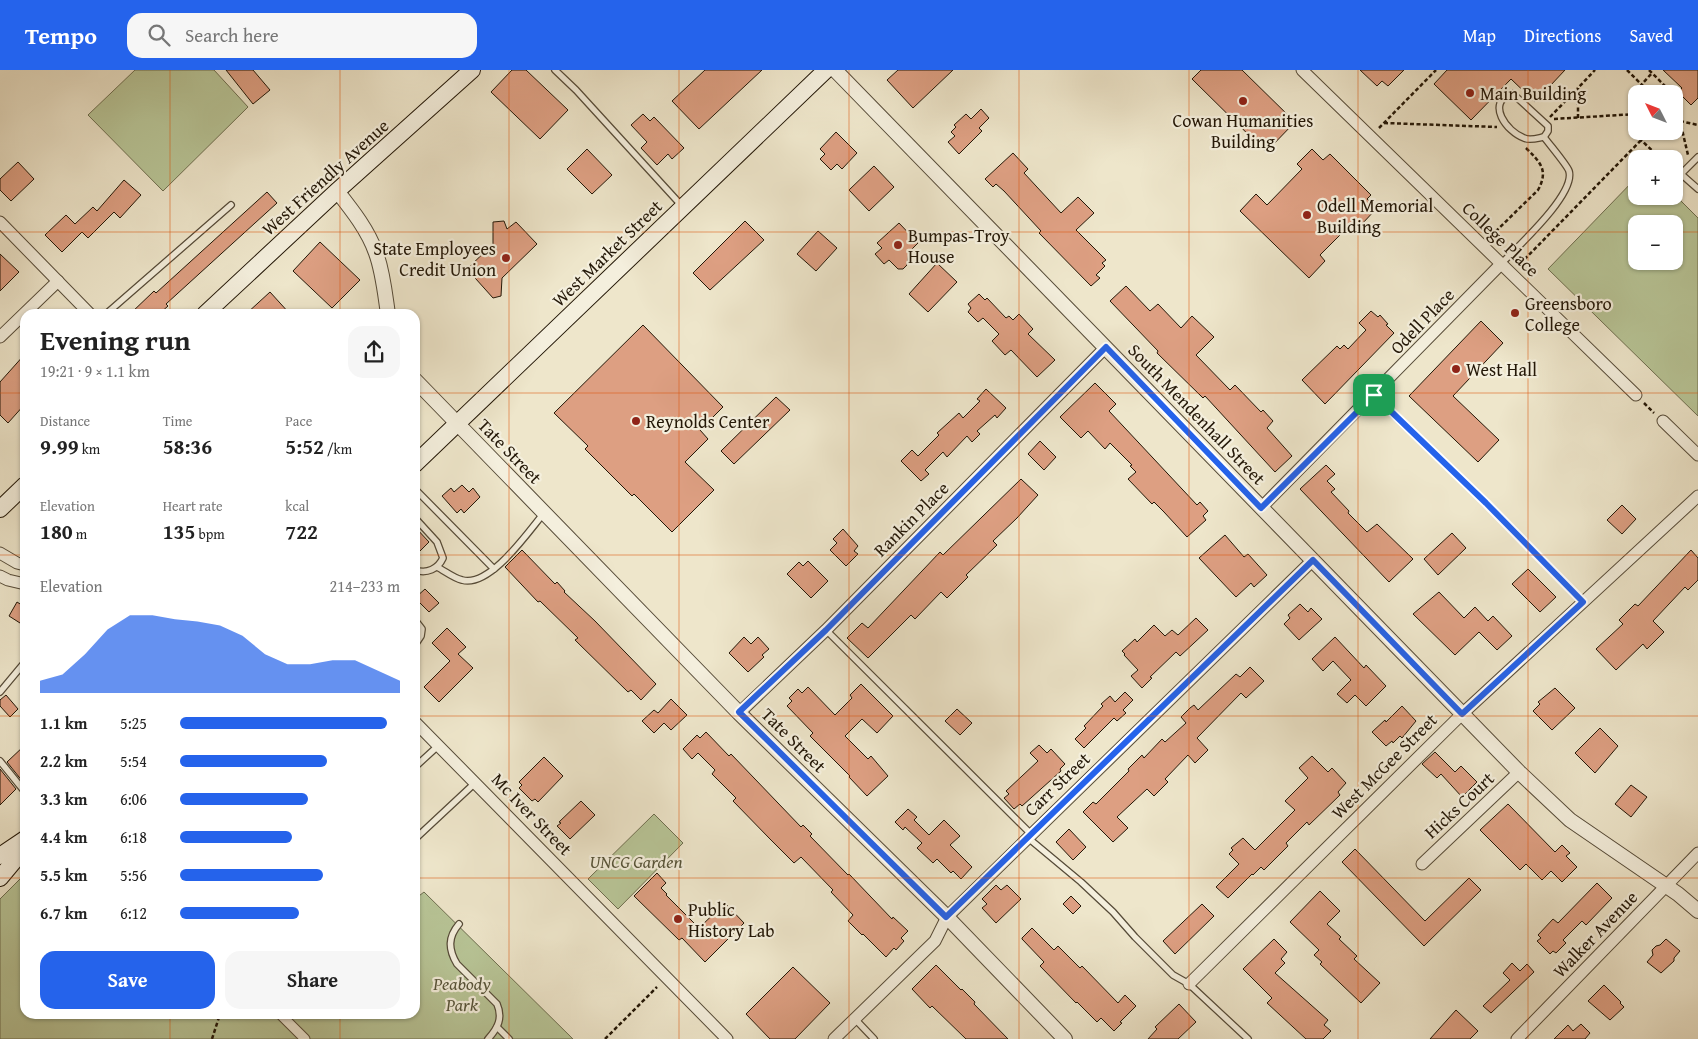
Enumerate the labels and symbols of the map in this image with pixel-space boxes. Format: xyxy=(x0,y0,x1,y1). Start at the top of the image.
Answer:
place label: Main Building xyxy=(1480,80,1586,107)
north arrow xyxy=(1628,85,1682,140)
marker: Main Building xyxy=(1464,87,1476,99)
marker: Cowan Humanities Building xyxy=(1237,95,1249,107)
place label: Cowan Humanities Building xyxy=(1173,107,1313,155)
street label: West Friendly Avenue xyxy=(255,112,395,242)
place label: Odell Memorial Building xyxy=(1317,192,1433,240)
street label: West Market Street xyxy=(546,193,669,313)
street label: College Place xyxy=(1456,195,1546,283)
marker: Odell Memorial Building xyxy=(1301,209,1313,221)
place label: Bumpas-Troy House xyxy=(908,222,1010,270)
place label: State Employees Credit Union xyxy=(373,235,496,283)
marker: Bumpas-Troy House xyxy=(892,239,904,251)
marker: State Employees Credit Union xyxy=(500,252,512,264)
street label: Odell Place xyxy=(1384,282,1460,360)
place label: Greensboro College xyxy=(1525,290,1612,338)
marker: Greensboro College xyxy=(1509,307,1521,319)
street label: South Mendenhall Street xyxy=(1122,337,1272,491)
place label: West Hall xyxy=(1466,356,1537,383)
marker: West Hall xyxy=(1450,363,1462,375)
pin xyxy=(1353,374,1395,416)
place label: Reynolds Center xyxy=(646,408,770,435)
street label: Tate Street xyxy=(472,412,549,490)
marker: Reynolds Center xyxy=(630,415,642,427)
street label: Rankin Place xyxy=(867,475,955,563)
street label: Tate Street xyxy=(755,701,833,779)
street label: West McGee Street xyxy=(1325,706,1444,825)
street label: Carr Street xyxy=(1018,745,1097,822)
street label: Hicks Court xyxy=(1418,765,1501,845)
street label: Mc Iver Street xyxy=(485,766,579,862)
park label: UNCG Garden xyxy=(589,848,683,875)
street label: Walker Avenue xyxy=(1546,884,1644,984)
place label: Public History Lab xyxy=(688,896,775,944)
marker: Public History Lab xyxy=(672,913,684,925)
park label: Peabody Park xyxy=(432,970,491,1018)

